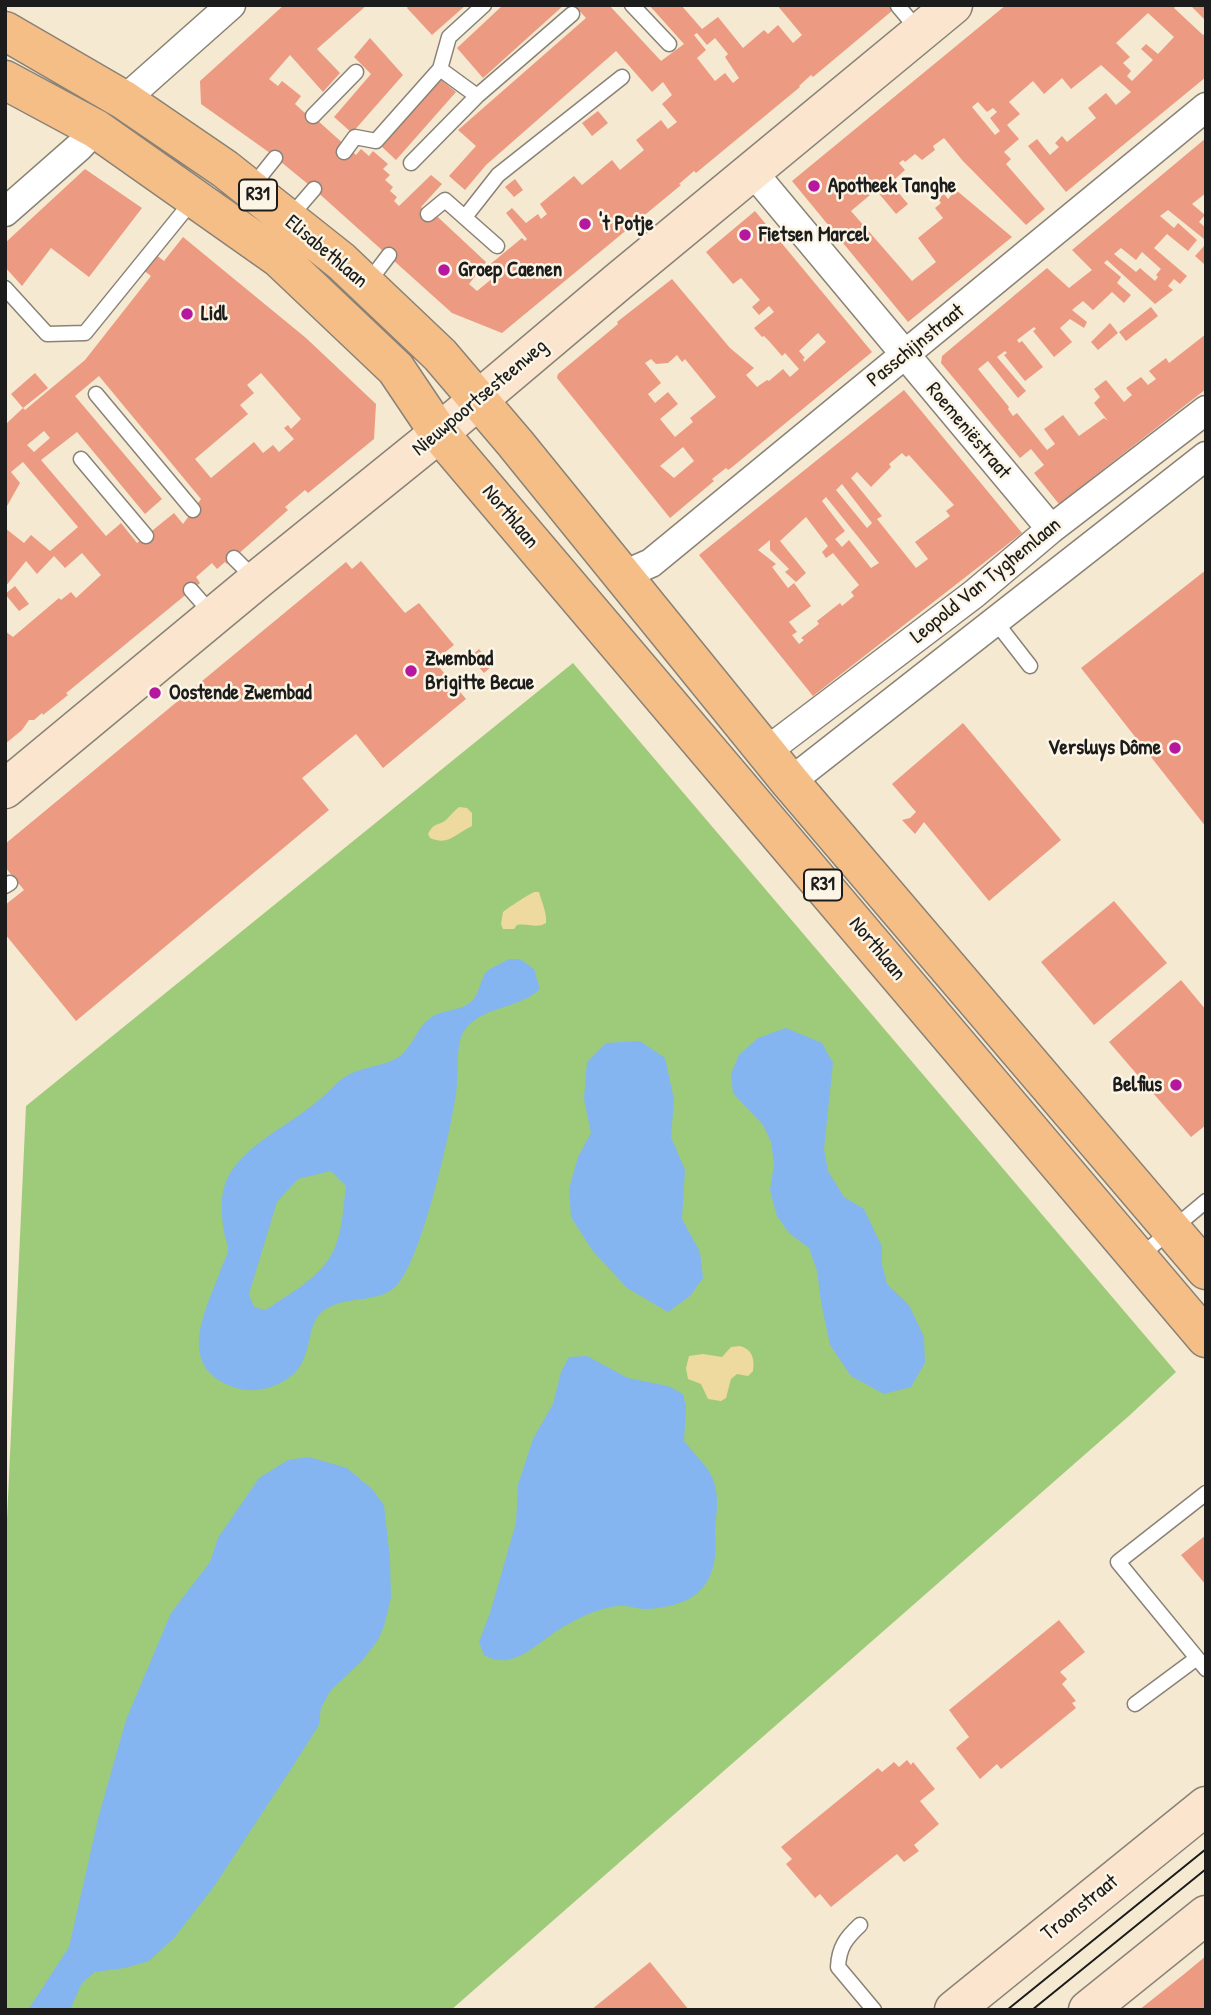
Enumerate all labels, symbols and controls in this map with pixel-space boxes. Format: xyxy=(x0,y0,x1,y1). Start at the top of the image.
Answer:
place label: Apotheek Tanghe xyxy=(828,173,956,199)
marker: Apotheek Tanghe xyxy=(806,178,822,194)
road number: R31 xyxy=(239,180,277,210)
street label: Elisabethlaan xyxy=(279,210,373,294)
place label: 't Potje xyxy=(599,211,654,237)
marker: 't Potje xyxy=(577,216,593,232)
place label: Fietsen Marcel xyxy=(759,222,869,248)
marker: Fietsen Marcel xyxy=(737,227,753,243)
place label: Groep Caenen xyxy=(458,257,562,283)
marker: Groep Caenen xyxy=(436,262,452,278)
street label: Passchijnstraat xyxy=(862,299,970,393)
place label: Lidl xyxy=(201,301,227,327)
marker: Lidl xyxy=(179,306,195,322)
street label: Nieuwpoortsesteenweg xyxy=(407,334,553,462)
street label: Roemeniëstraat xyxy=(920,377,1016,485)
street label: Northlaan xyxy=(476,480,544,554)
street label: Leopold Van Tyghemlaan xyxy=(906,513,1066,649)
place label: Zwembad Brigitte Becue xyxy=(425,646,534,696)
marker: Zwembad Brigitte Becue xyxy=(403,663,419,679)
place label: Oostende Zwembad xyxy=(169,680,312,706)
marker: Oostende Zwembad xyxy=(147,685,163,701)
place label: Versluys Dôme xyxy=(1048,735,1161,761)
marker: Versluys Dôme xyxy=(1167,740,1183,756)
road number: R31 xyxy=(804,870,842,900)
street label: Northlaan xyxy=(843,912,911,986)
place label: Belfius xyxy=(1113,1072,1162,1098)
marker: Belfius xyxy=(1168,1077,1184,1093)
street label: Troonstraat xyxy=(1037,1869,1123,1947)

